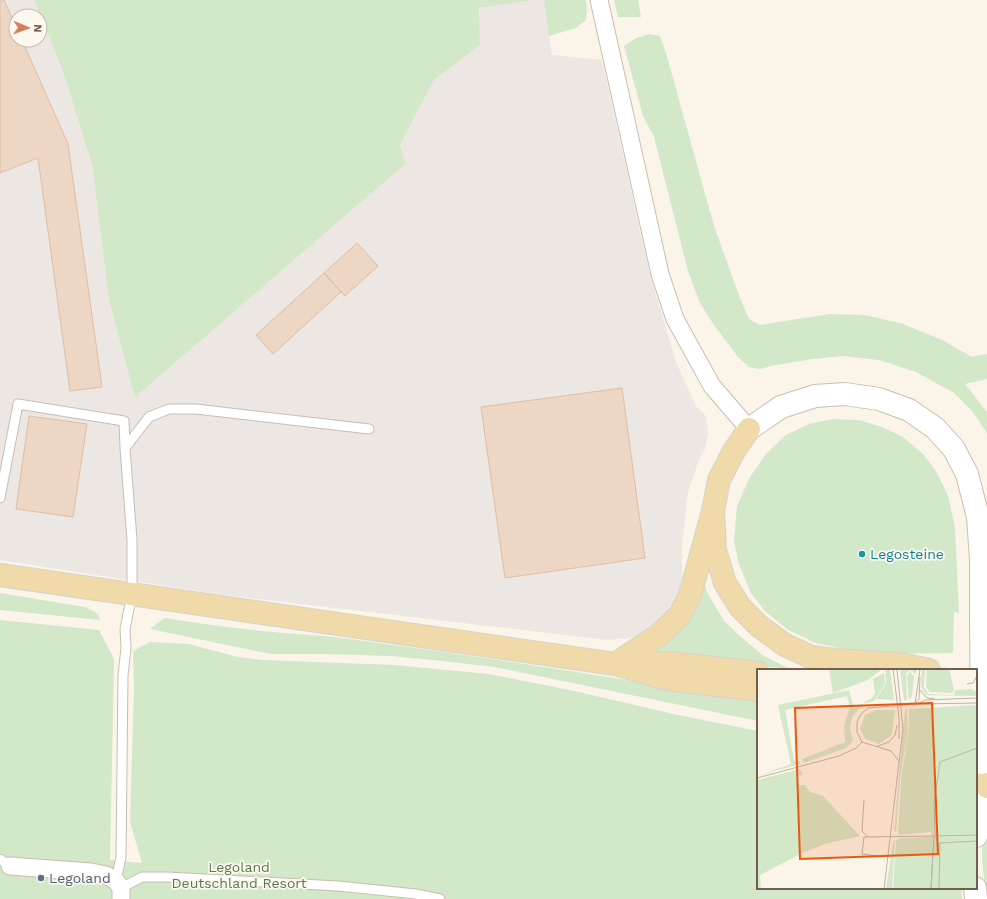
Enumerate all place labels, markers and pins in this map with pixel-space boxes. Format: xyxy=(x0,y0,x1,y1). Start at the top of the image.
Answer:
place label: Legosteine xyxy=(870,546,944,562)
marker: Legosteine xyxy=(857,549,867,559)
place label: Legoland xyxy=(49,870,111,886)
marker: Legoland xyxy=(36,873,46,883)

